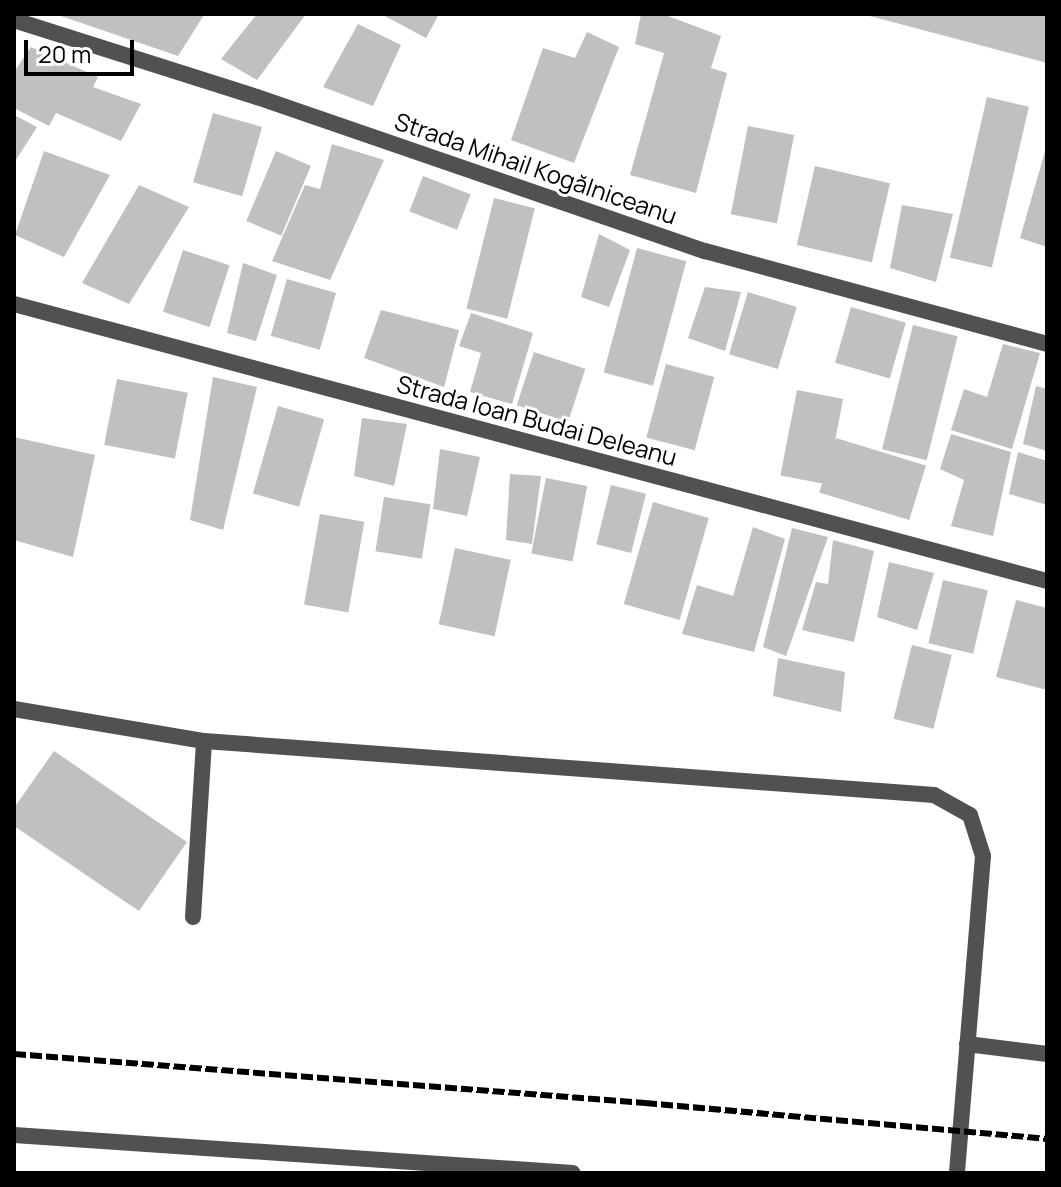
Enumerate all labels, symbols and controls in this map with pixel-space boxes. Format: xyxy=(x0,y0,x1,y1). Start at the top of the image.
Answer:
scale bar xyxy=(28,24,138,74)
text: 20 m xyxy=(38,37,91,70)
street label: Strada Mihail Kogălniceanu xyxy=(391,106,681,230)
street label: Strada Ioan Budai Deleanu xyxy=(394,369,680,471)

